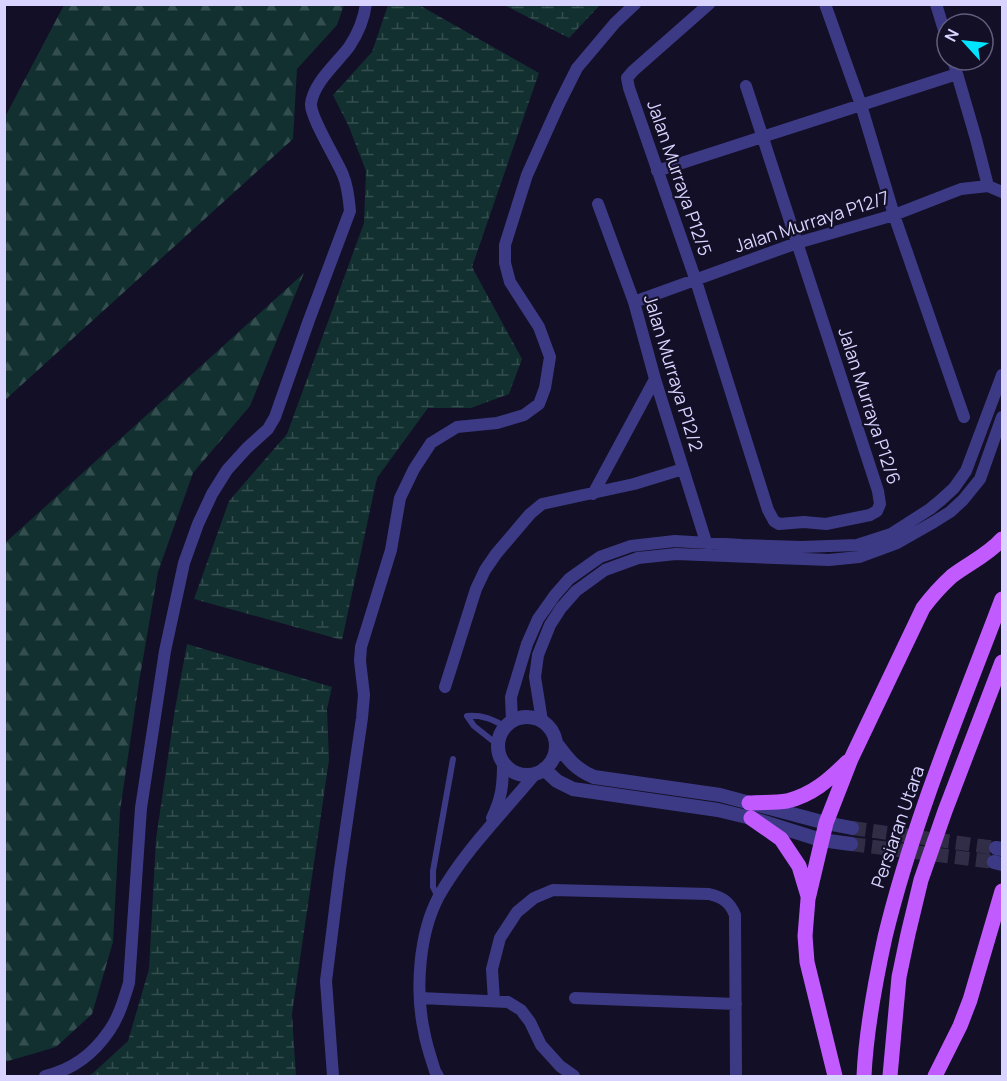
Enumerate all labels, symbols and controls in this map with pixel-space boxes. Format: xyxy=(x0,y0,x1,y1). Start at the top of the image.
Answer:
north arrow xyxy=(935,12,995,72)
text: N xyxy=(939,25,964,45)
street label: Jalan Murraya P12/5 xyxy=(642,97,718,259)
street label: Jalan Murraya P12/7 xyxy=(731,185,892,257)
street label: Jalan Murraya P12/2 xyxy=(639,291,709,454)
street label: Jalan Murraya P12/6 xyxy=(833,324,907,487)
street label: Persiaran Utara xyxy=(865,762,929,891)

